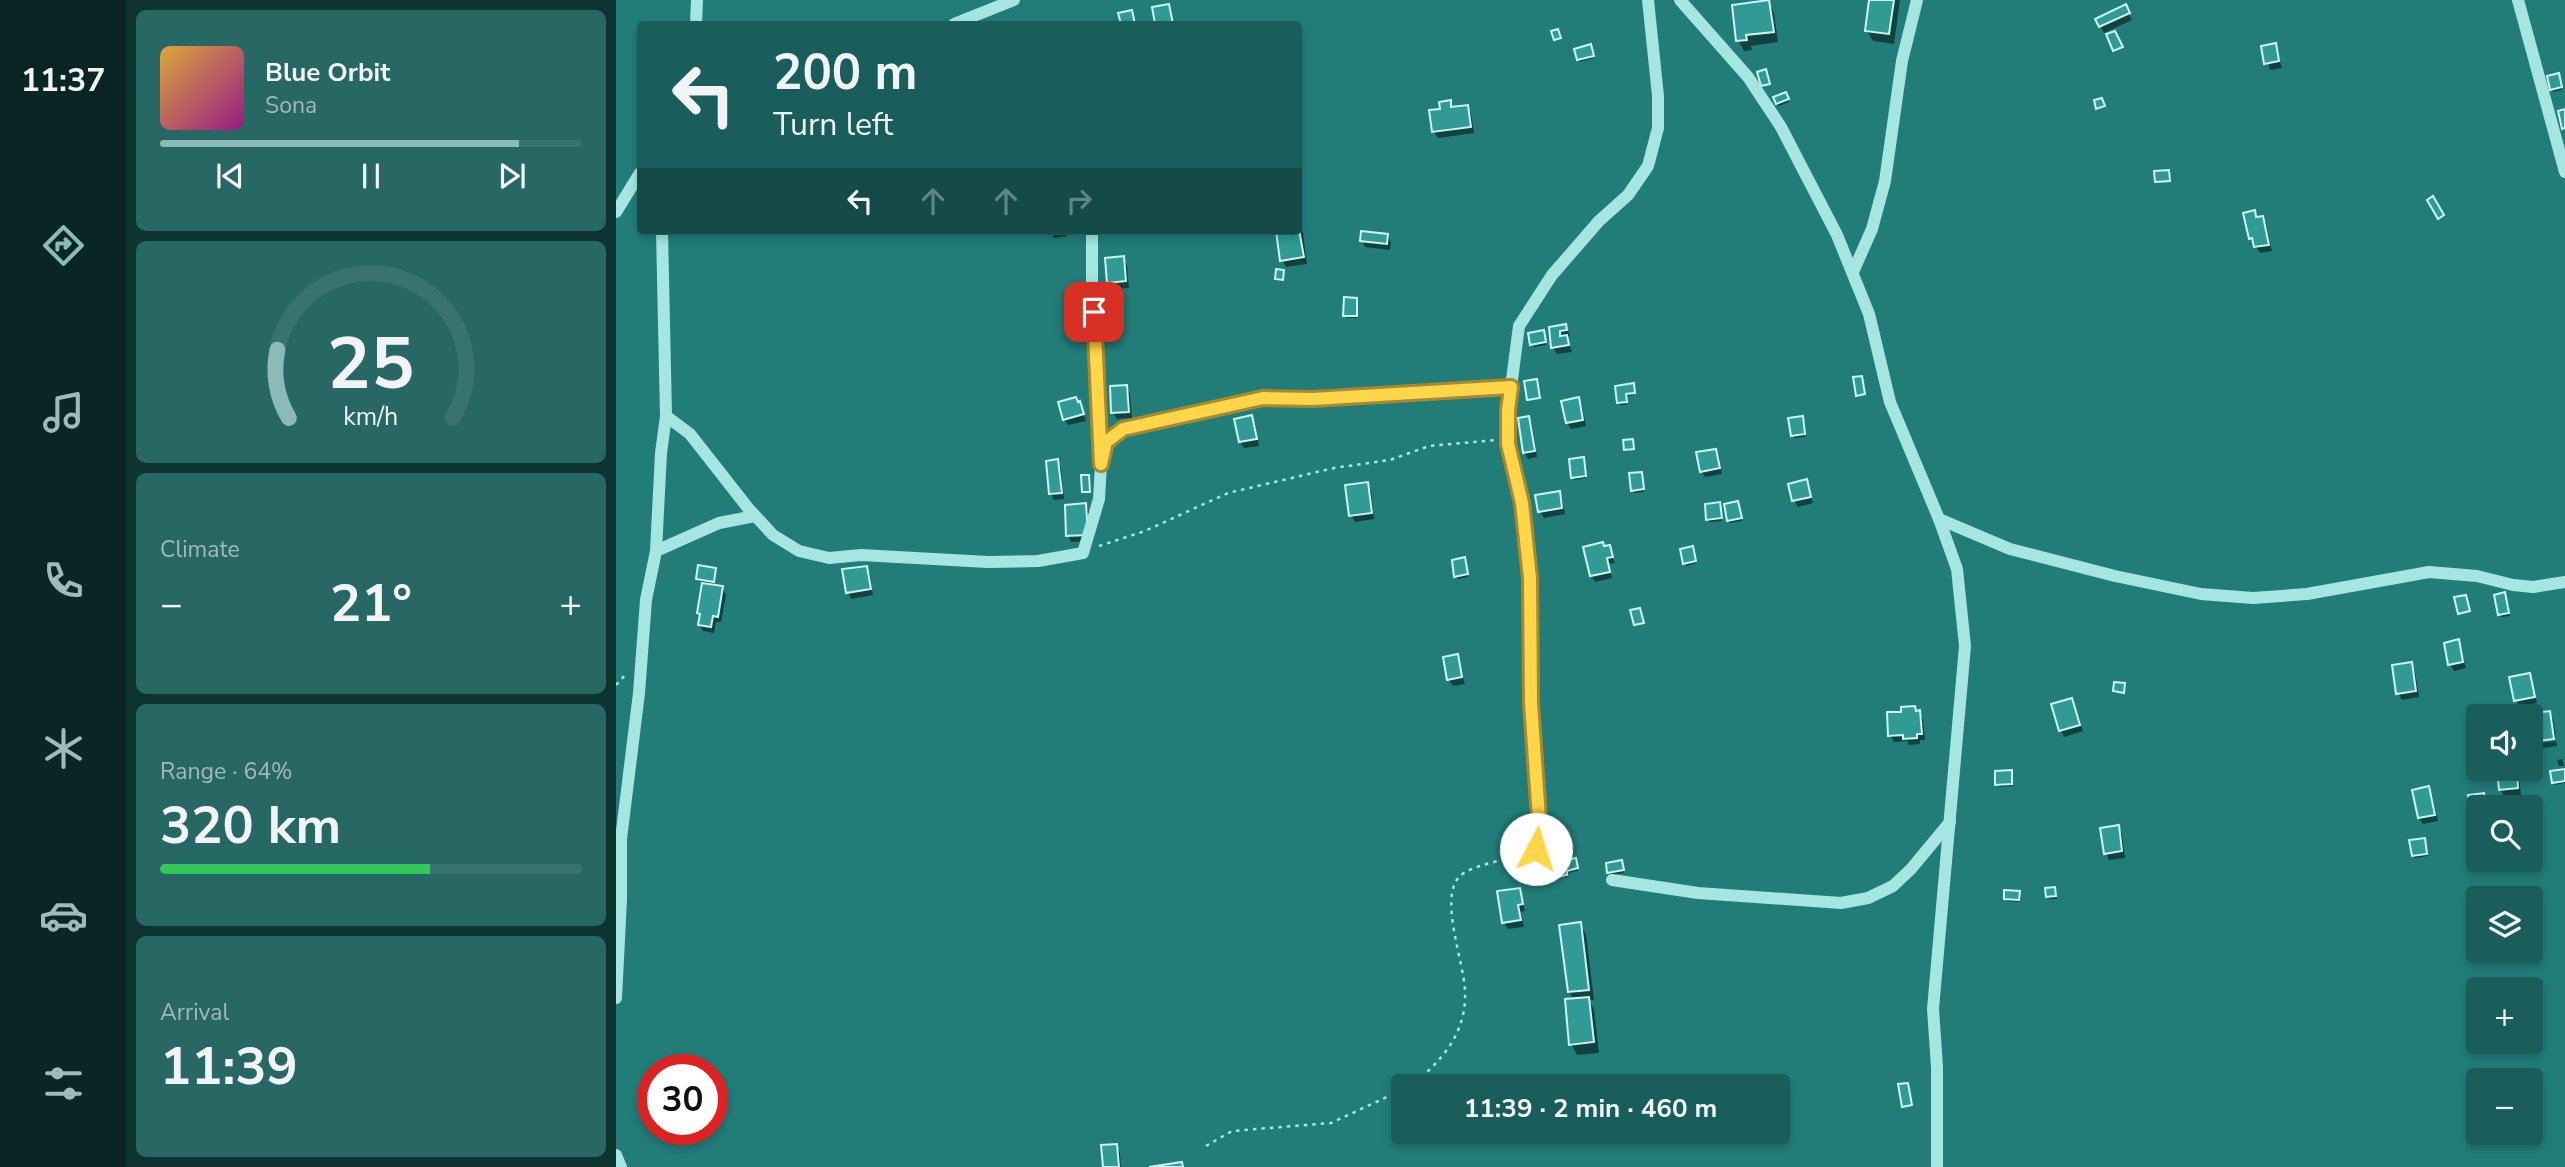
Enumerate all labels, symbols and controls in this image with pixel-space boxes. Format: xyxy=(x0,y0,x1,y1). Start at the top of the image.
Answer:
text: 200 m xyxy=(773,39,917,106)
icon: left xyxy=(658,49,749,140)
text: Blue Orbit xyxy=(265,55,390,90)
text: 11:37 xyxy=(21,59,105,102)
text: Sona xyxy=(265,90,317,121)
text: Turn left xyxy=(773,103,893,146)
icon: previous xyxy=(211,157,249,195)
icon: pause xyxy=(352,157,390,195)
icon: next xyxy=(493,157,531,195)
icon: left xyxy=(841,182,879,220)
icon: ahead xyxy=(914,182,952,220)
icon: ahead xyxy=(987,182,1025,220)
icon: right xyxy=(1060,182,1098,220)
icon: directions xyxy=(39,221,88,270)
pin xyxy=(1064,282,1124,342)
icon: arrive xyxy=(1075,293,1113,331)
text: 25 xyxy=(327,315,415,415)
icon: music xyxy=(39,388,88,437)
text: km/h xyxy=(343,400,399,434)
text: Climate xyxy=(160,534,240,565)
icon: phone xyxy=(39,556,88,605)
text: 21° xyxy=(330,568,412,639)
text: − xyxy=(160,579,183,630)
text: + xyxy=(559,579,582,630)
map controls xyxy=(2466,704,2543,1145)
button: sound xyxy=(2466,704,2543,781)
icon: climate xyxy=(39,724,88,773)
text: Range · 64% xyxy=(160,756,292,787)
text: 320 km xyxy=(160,790,341,861)
button: search xyxy=(2466,795,2543,872)
position arrow xyxy=(1499,812,1573,886)
button: layers xyxy=(2466,886,2543,963)
icon: car xyxy=(39,891,88,940)
button: + xyxy=(2466,977,2543,1054)
text: Arrival xyxy=(160,997,229,1028)
text: 11:39 xyxy=(160,1031,298,1102)
speed limit sign: 30 xyxy=(637,1054,728,1145)
icon: filters xyxy=(39,1059,88,1108)
button: − xyxy=(2466,1068,2543,1145)
text: 11:39 · 2 min · 460 m xyxy=(1464,1091,1717,1126)

